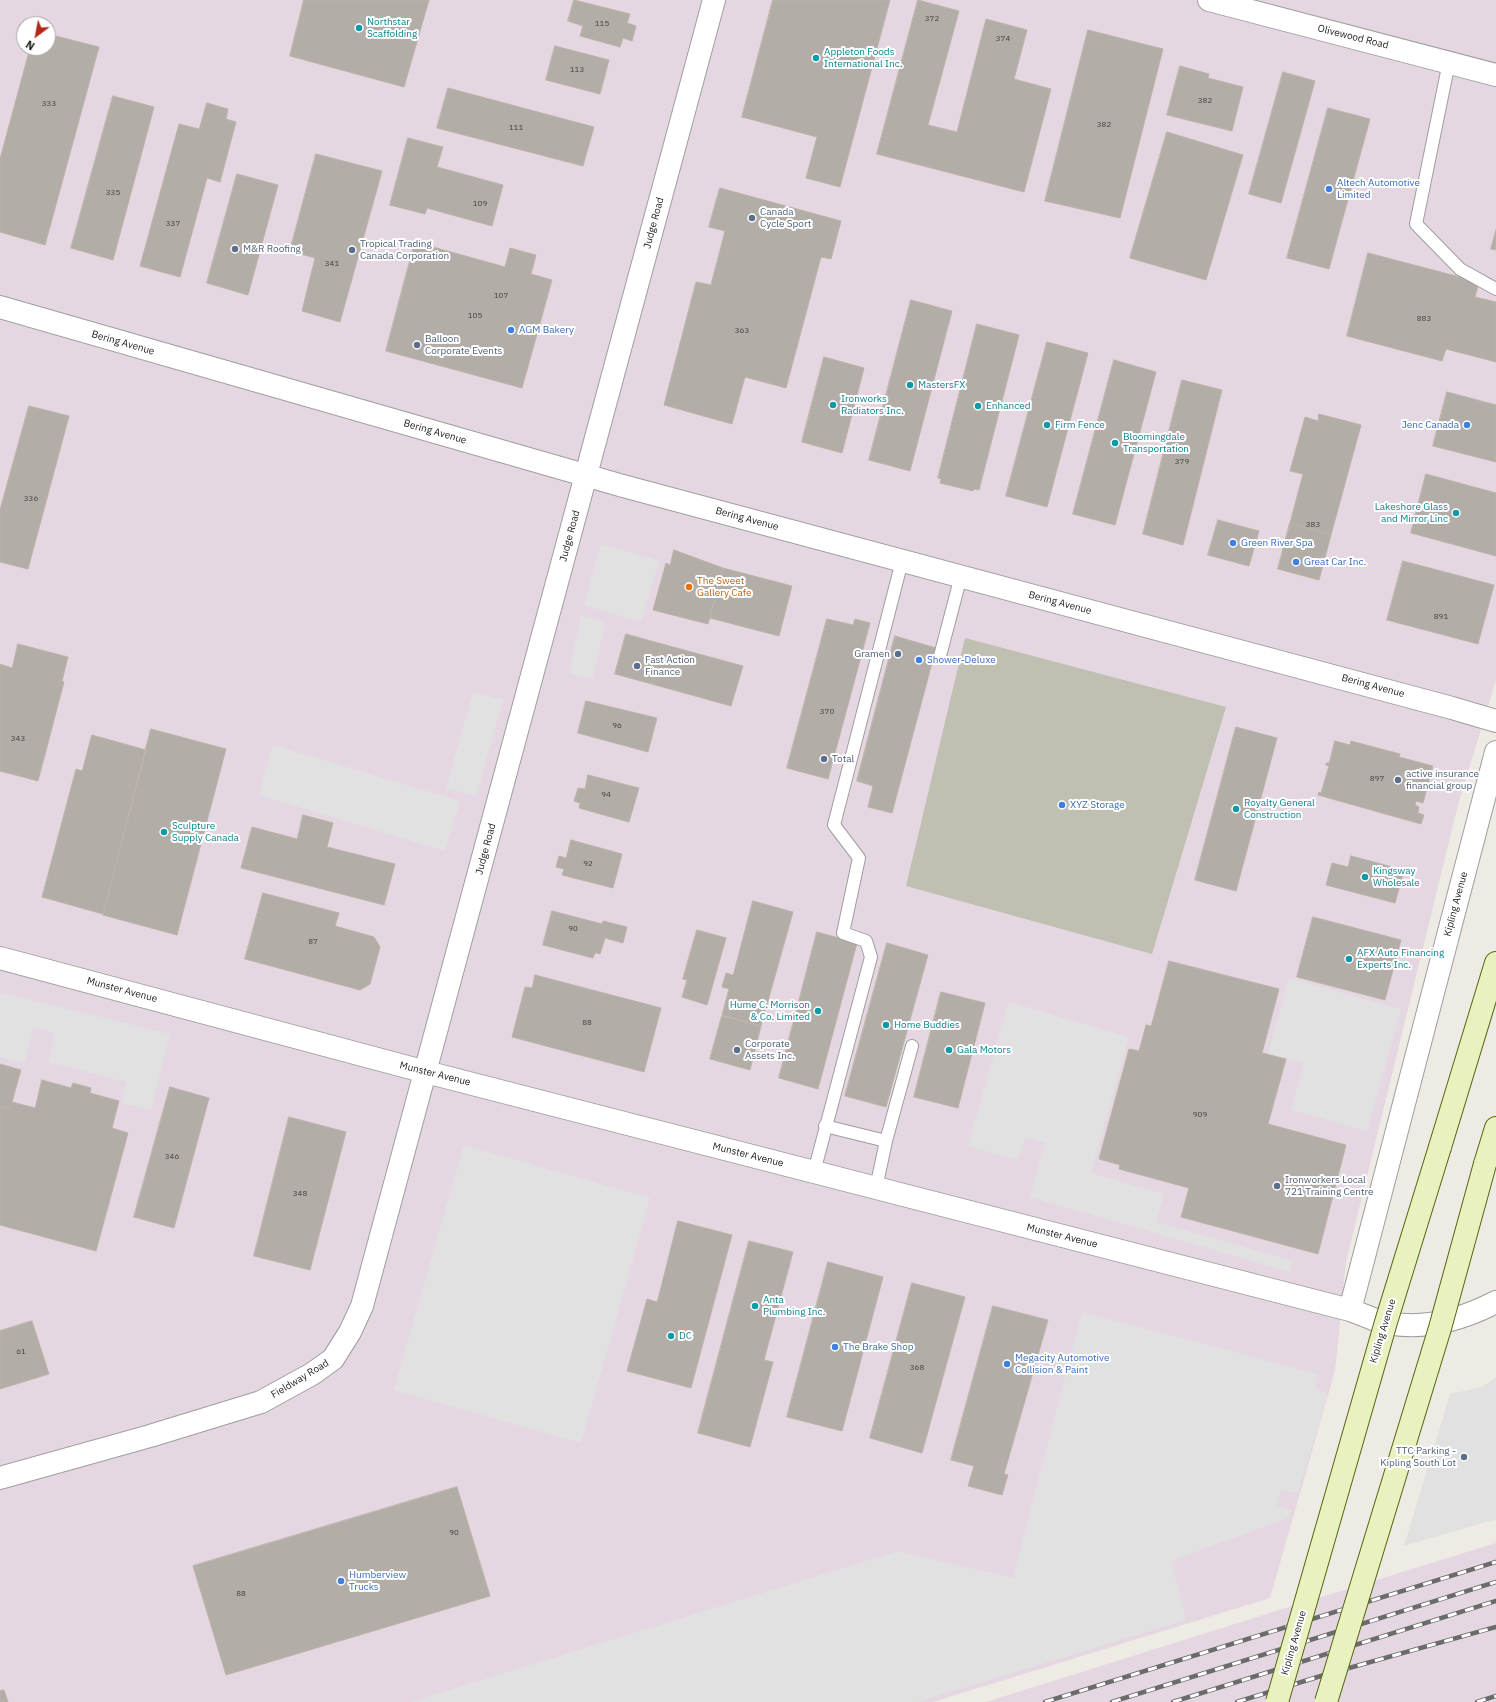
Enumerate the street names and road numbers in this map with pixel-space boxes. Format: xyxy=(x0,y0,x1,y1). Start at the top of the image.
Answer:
street label: Olivewood Road xyxy=(1316,22,1390,52)
street label: Judge Road xyxy=(641,196,667,250)
street label: Bering Avenue xyxy=(90,328,156,358)
street label: Bering Avenue xyxy=(402,417,468,447)
street label: Bering Avenue xyxy=(714,505,780,533)
street label: Judge Road xyxy=(557,509,583,563)
street label: Bering Avenue xyxy=(1027,589,1093,617)
street label: Bering Avenue xyxy=(1340,672,1406,700)
street label: Judge Road xyxy=(473,822,499,876)
street label: Kipling Avenue xyxy=(1442,870,1470,938)
street label: Munster Avenue xyxy=(85,975,159,1005)
street label: Munster Avenue xyxy=(398,1059,472,1089)
street label: Munster Avenue xyxy=(711,1140,785,1170)
street label: Munster Avenue xyxy=(1025,1221,1099,1251)
street label: Kipling Avenue xyxy=(1368,1297,1398,1365)
street label: Fieldway Road xyxy=(269,1357,331,1401)
street label: Kipling Avenue xyxy=(1279,1609,1309,1677)

